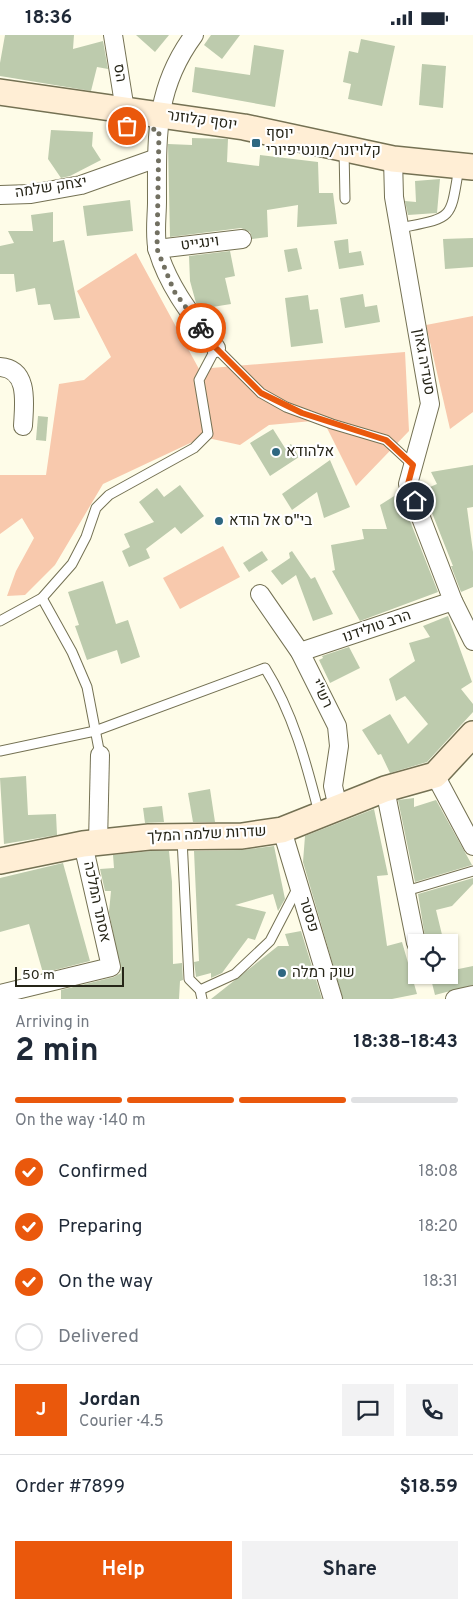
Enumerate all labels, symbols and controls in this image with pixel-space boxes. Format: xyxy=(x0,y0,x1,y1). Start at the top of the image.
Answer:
text: 18:36 xyxy=(25,6,72,30)
street label: הס xyxy=(108,62,130,84)
pin xyxy=(106,105,148,147)
street label: יוסף קלוזנר xyxy=(166,107,238,135)
icon: bag xyxy=(113,112,141,140)
place label: יוסף קלויזנר/מונטיפיורי xyxy=(266,125,381,161)
marker: יוסף קלויזנר/מונטיפיורי xyxy=(250,137,262,149)
street label: יצחק שלמה xyxy=(14,173,88,203)
street label: וינגייט xyxy=(180,232,220,256)
courier xyxy=(176,303,226,353)
icon: bike xyxy=(187,314,215,342)
street label: סעדיה גאון xyxy=(408,327,438,397)
place label: אלהודא xyxy=(286,443,334,462)
marker: אלהודא xyxy=(270,446,282,458)
pin xyxy=(394,480,436,522)
icon: home xyxy=(401,487,429,515)
place label: בי"ס אל הודא xyxy=(229,512,312,531)
marker: בי"ס אל הודא xyxy=(213,515,225,527)
street label: הרב טולידנו xyxy=(340,606,414,648)
street label: רש"י xyxy=(306,676,336,712)
street label: שדרות שלמה המלך xyxy=(147,822,267,848)
street label: אסתר המלכה xyxy=(78,860,114,944)
street label: פסטר xyxy=(294,895,322,935)
map controls xyxy=(408,934,458,984)
button: locate xyxy=(408,934,458,984)
scale bar xyxy=(15,964,124,987)
place label: שוק רמלה xyxy=(292,964,355,983)
text: 50 m xyxy=(22,967,55,984)
marker: שוק רמלה xyxy=(276,967,288,979)
text: Arriving in xyxy=(15,1013,90,1033)
text: 18:38–18:43 xyxy=(353,1030,458,1054)
text: 2 min xyxy=(15,1032,99,1072)
text: On the way · 140 m xyxy=(15,1111,146,1131)
icon: check xyxy=(15,1158,43,1186)
text: Confirmed xyxy=(58,1160,148,1184)
text: 18:08 xyxy=(419,1162,458,1182)
icon: check xyxy=(15,1213,43,1241)
text: Preparing xyxy=(58,1215,142,1239)
text: 18:20 xyxy=(419,1217,458,1237)
icon: check xyxy=(15,1268,43,1296)
text: On the way xyxy=(58,1270,153,1294)
text: 18:31 xyxy=(423,1272,458,1292)
text: Delivered xyxy=(58,1325,139,1349)
button: chat xyxy=(342,1384,394,1436)
button: phone xyxy=(406,1384,458,1436)
text: Jordan xyxy=(79,1388,141,1412)
text: J xyxy=(36,1398,46,1422)
text: Courier · 4.5 xyxy=(79,1412,164,1432)
text: Order #7899 xyxy=(15,1475,125,1499)
text: $18.59 xyxy=(400,1475,458,1499)
button: Help xyxy=(15,1541,232,1599)
button: Share xyxy=(242,1541,458,1599)

